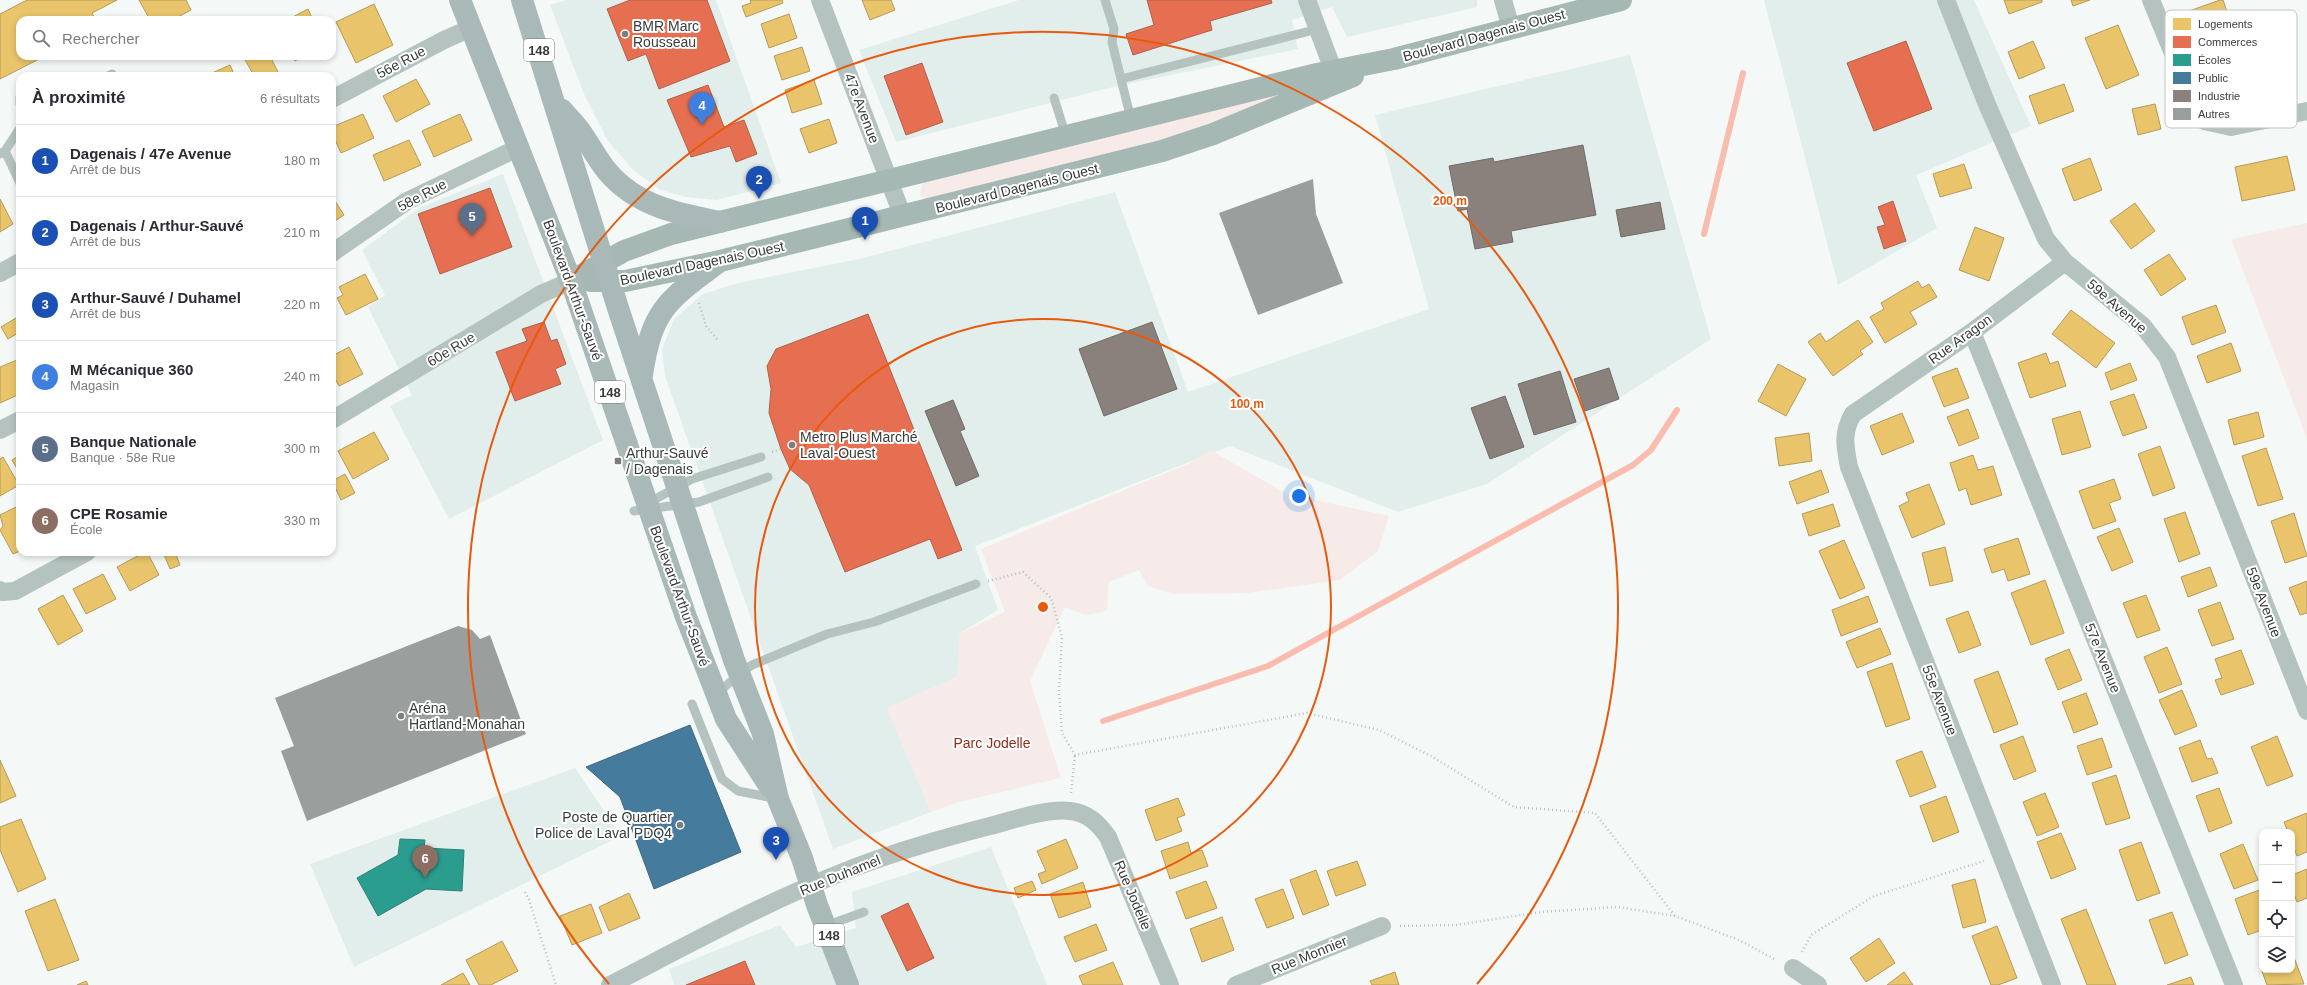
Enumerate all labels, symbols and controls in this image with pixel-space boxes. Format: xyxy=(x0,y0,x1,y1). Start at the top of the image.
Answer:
street label: Boulevard Dagenais Ouest xyxy=(1401,6,1567,64)
legend xyxy=(2165,10,2297,128)
search box xyxy=(16,16,336,60)
place label: BMR Marc Rousseau xyxy=(633,18,699,50)
text: Logements xyxy=(2198,18,2253,30)
icon: search xyxy=(30,27,52,49)
marker: BMR Marc Rousseau xyxy=(620,29,630,39)
text: Rechercher xyxy=(62,30,140,47)
text: Commerces xyxy=(2198,36,2258,48)
road number: 148 xyxy=(524,39,554,61)
street label: 56e Rue xyxy=(374,42,428,81)
text: Écoles xyxy=(2198,54,2232,66)
street label: 47e Avenue xyxy=(841,71,883,145)
text: Public xyxy=(2198,72,2228,84)
text: À proximité xyxy=(32,88,126,107)
text: Industrie xyxy=(2198,90,2240,102)
text: 6 résultats xyxy=(260,91,320,106)
pin: 4 xyxy=(689,92,715,125)
text: Autres xyxy=(2198,108,2230,120)
text: Dagenais / 47e Avenue xyxy=(70,145,231,162)
text: 1 xyxy=(41,153,49,168)
text: 180 m xyxy=(284,153,320,168)
street label: Boulevard Dagenais Ouest xyxy=(934,160,1100,216)
text: Arrêt de bus xyxy=(70,162,141,177)
pin: 2 xyxy=(746,166,772,199)
street label: 58e Rue xyxy=(395,175,449,214)
text: 200 m xyxy=(1433,194,1467,208)
pin: 5 xyxy=(459,203,485,236)
pin: 1 xyxy=(852,207,878,240)
text: Dagenais / Arthur-Sauvé xyxy=(70,217,244,234)
street label: Boulevard Arthur-Sauvé xyxy=(540,217,606,363)
text: 2 xyxy=(41,225,49,240)
text: 210 m xyxy=(284,225,320,240)
text: Arrêt de bus xyxy=(70,234,141,249)
street label: Boulevard Dagenais Ouest xyxy=(619,238,786,288)
street label: 59e Avenue xyxy=(2084,276,2150,336)
text: Arthur-Sauvé / Duhamel xyxy=(70,289,241,306)
text: 3 xyxy=(41,297,49,312)
text: 220 m xyxy=(284,297,320,312)
text: Arrêt de bus xyxy=(70,306,141,321)
street label: Rue Aragon xyxy=(1925,311,1995,367)
street label: 60e Rue xyxy=(424,328,478,369)
text: M Mécanique 360 xyxy=(70,361,193,378)
text: 4 xyxy=(41,369,49,384)
text: 240 m xyxy=(284,369,320,384)
text: Magasin xyxy=(70,378,119,393)
road number: 148 xyxy=(595,381,625,403)
text: 100 m xyxy=(1230,397,1264,411)
place label: Metro Plus Marché Laval-Ouest xyxy=(800,429,918,461)
text: Banque Nationale xyxy=(70,433,197,450)
marker: Metro Plus Marché Laval-Ouest xyxy=(787,440,797,450)
text: 5 xyxy=(41,441,49,456)
text: 300 m xyxy=(284,441,320,456)
place label: Arthur-Sauvé / Dagenais xyxy=(626,445,709,477)
text: Banque · 58e Rue xyxy=(70,450,176,465)
marker: Arthur-Sauvé / Dagenais xyxy=(613,456,623,466)
your location xyxy=(1289,486,1309,506)
text: CPE Rosamie xyxy=(70,505,168,522)
text: 6 xyxy=(41,513,49,528)
text: 330 m xyxy=(284,513,320,528)
text: École xyxy=(70,522,103,537)
street label: Boulevard Arthur-Sauvé xyxy=(647,523,713,669)
street label: 59e Avenue xyxy=(2243,565,2285,639)
centre of rings xyxy=(1036,600,1050,614)
street label: 57e Avenue xyxy=(2082,621,2124,695)
street label: 55e Avenue xyxy=(1919,663,1961,737)
place label: Aréna Hartland-Monahan xyxy=(409,700,525,732)
marker: Aréna Hartland-Monahan xyxy=(396,711,406,721)
park label: Parc Jodelle xyxy=(953,735,1031,751)
place label: Poste de Quartier Police de Laval PDQ4 xyxy=(535,809,672,841)
marker: Poste de Quartier Police de Laval PDQ4 xyxy=(675,820,685,830)
pin: 3 xyxy=(763,827,789,860)
map controls xyxy=(2259,829,2295,973)
button: + xyxy=(2259,829,2295,865)
pin: 6 xyxy=(412,845,438,878)
street label: Rue Duhamel xyxy=(797,852,883,898)
street label: Rue Jodelle xyxy=(1111,858,1155,932)
button: − xyxy=(2259,865,2295,901)
button: locate xyxy=(2259,901,2295,937)
road number: 148 xyxy=(814,924,844,946)
street label: Rue Monnier xyxy=(1269,932,1349,977)
button: layers xyxy=(2259,937,2295,973)

